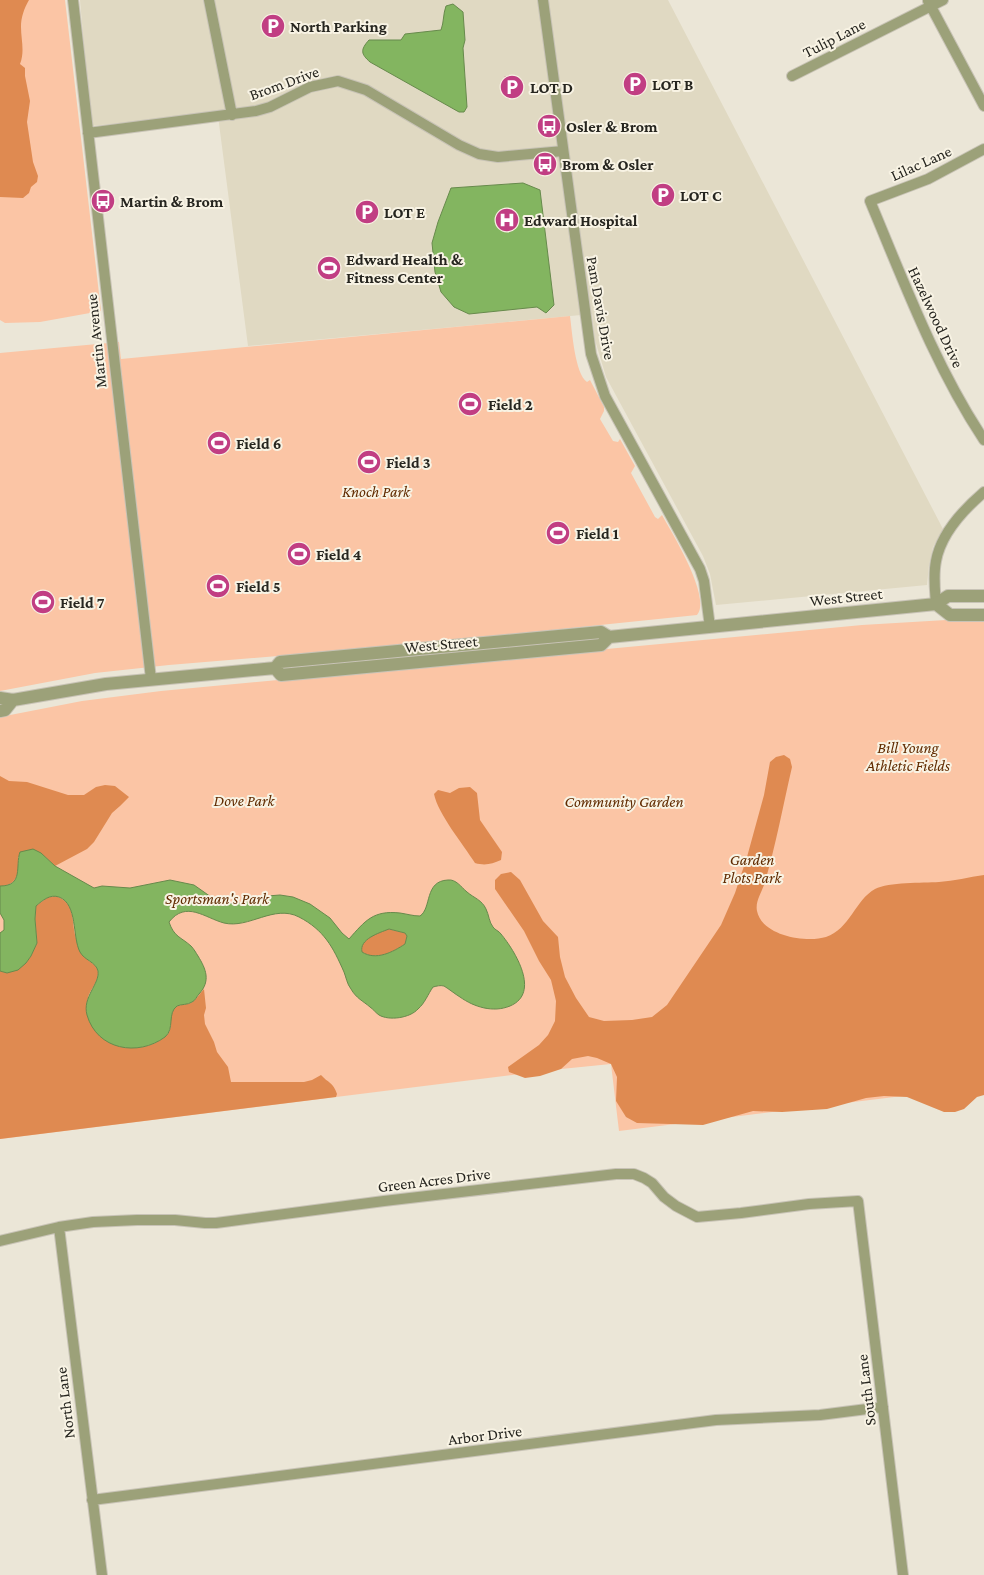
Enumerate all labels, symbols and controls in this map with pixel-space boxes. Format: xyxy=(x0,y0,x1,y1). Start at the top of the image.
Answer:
parking icon: North Parking xyxy=(260,13,286,39)
street label: Tulip Lane xyxy=(800,15,869,62)
place label: North Parking xyxy=(290,18,387,35)
street label: Brom Drive xyxy=(247,63,321,103)
parking icon: LOT B xyxy=(622,71,648,97)
parking icon: LOT D xyxy=(499,74,525,100)
place label: LOT B xyxy=(652,76,693,93)
place label: LOT D xyxy=(530,79,573,96)
bus stop icon: Osler & Brom xyxy=(536,113,562,139)
place label: Osler & Brom xyxy=(566,118,658,135)
street label: Lilac Lane xyxy=(888,142,954,184)
bus stop icon: Brom & Osler xyxy=(532,151,558,177)
place label: Brom & Osler xyxy=(562,156,654,173)
parking icon: LOT C xyxy=(650,182,676,208)
place label: LOT C xyxy=(680,187,722,204)
bus stop icon: Martin & Brom xyxy=(90,188,116,214)
place label: Martin & Brom xyxy=(120,193,224,210)
parking icon: LOT E xyxy=(354,199,380,225)
place label: LOT E xyxy=(384,204,425,221)
hospital icon: Edward Hospital xyxy=(494,207,520,233)
place label: Edward Hospital xyxy=(524,212,638,229)
place label: Edward Health & Fitness Center xyxy=(346,251,464,286)
sports icon: Edward Health & Fitness Center xyxy=(316,255,342,281)
street label: Pam Davis Drive xyxy=(584,255,618,361)
street label: Hazelwood Drive xyxy=(905,264,967,370)
street label: Martin Avenue xyxy=(83,293,109,389)
sports icon: Field 2 xyxy=(457,391,483,417)
place label: Field 2 xyxy=(488,396,533,413)
sports icon: Field 6 xyxy=(206,430,232,456)
place label: Field 6 xyxy=(236,435,282,452)
sports icon: Field 3 xyxy=(356,449,382,475)
place label: Field 3 xyxy=(386,454,431,471)
park label: Knoch Park xyxy=(342,483,411,500)
sports icon: Field 1 xyxy=(545,520,571,546)
place label: Field 1 xyxy=(576,525,619,542)
sports icon: Field 4 xyxy=(286,541,312,567)
place label: Field 4 xyxy=(316,546,362,563)
sports icon: Field 5 xyxy=(205,573,231,599)
place label: Field 5 xyxy=(236,578,281,595)
street label: West Street xyxy=(809,585,884,609)
sports icon: Field 7 xyxy=(30,589,56,615)
place label: Field 7 xyxy=(60,594,105,611)
street label: West Street xyxy=(404,632,479,656)
park label: Bill Young Athletic Fields xyxy=(865,739,950,774)
park label: Dove Park xyxy=(214,792,275,809)
park label: Community Garden xyxy=(565,793,683,811)
park label: Garden Plots Park xyxy=(722,851,783,886)
park label: Sportsman's Park xyxy=(165,890,270,908)
street label: Green Acres Drive xyxy=(377,1165,491,1195)
street label: South Lane xyxy=(853,1353,879,1427)
street label: North Lane xyxy=(52,1366,78,1440)
street label: Arbor Drive xyxy=(447,1422,523,1448)

